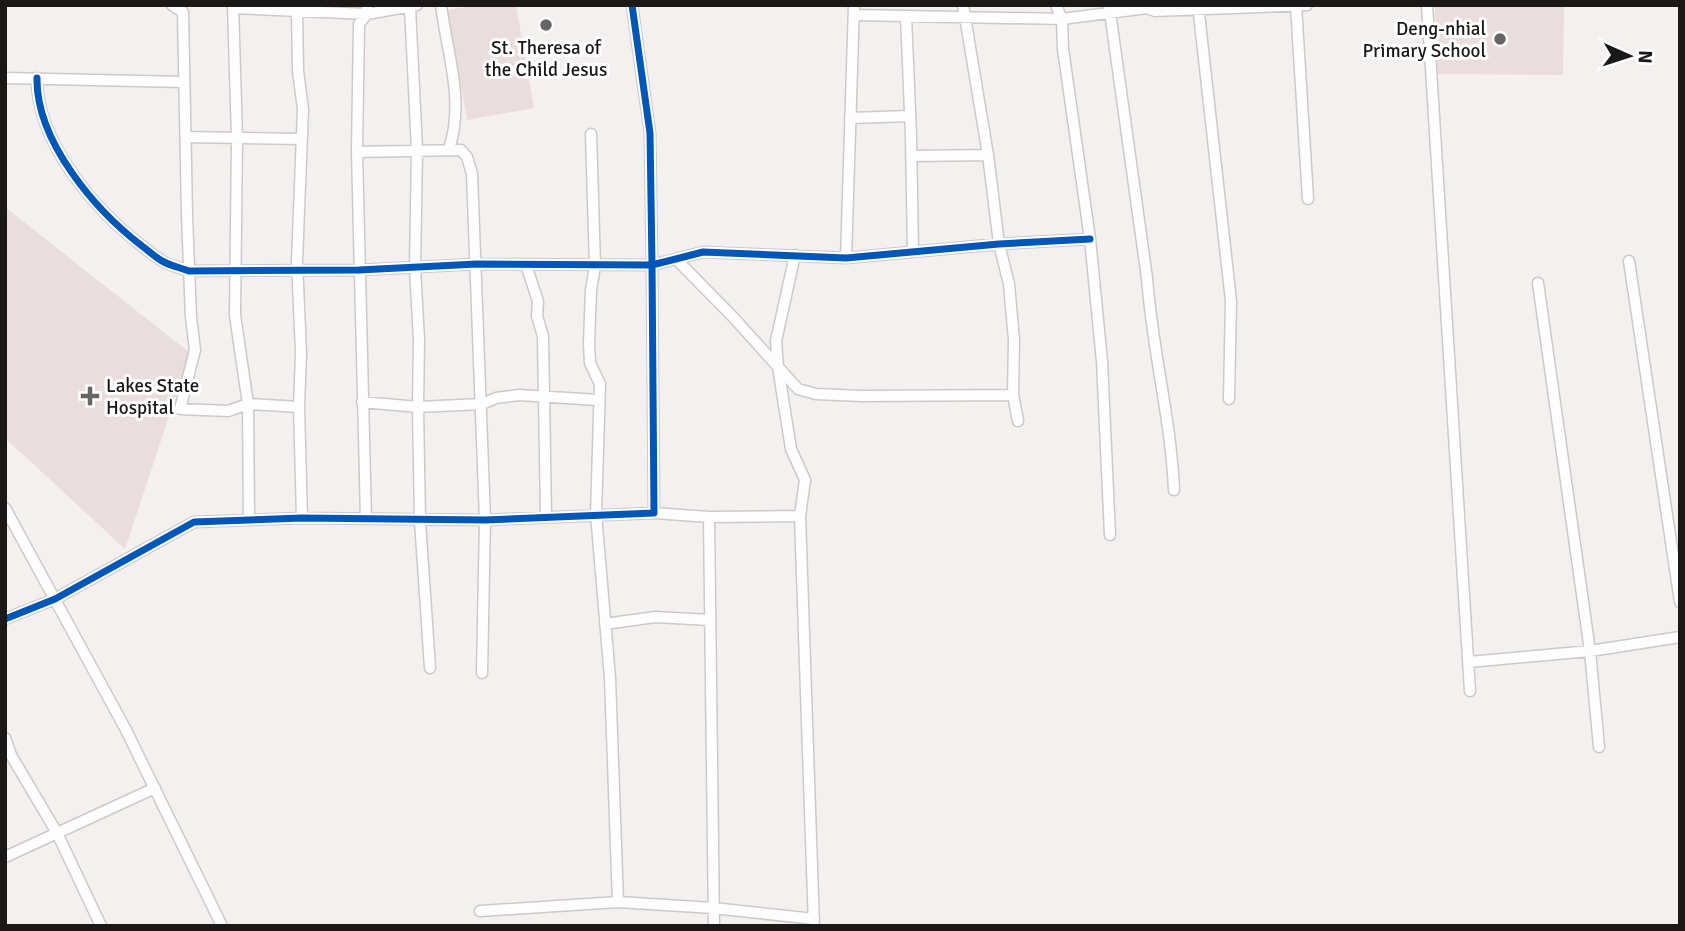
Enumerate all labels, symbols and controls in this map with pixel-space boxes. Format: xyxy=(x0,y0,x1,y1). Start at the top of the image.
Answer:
marker: St. Theresa of the Child Jesus xyxy=(538,17,554,33)
place label: Deng-nhial Primary School xyxy=(1363,17,1486,63)
north arrow xyxy=(1594,21,1664,91)
marker: Deng-nhial Primary School xyxy=(1492,31,1508,47)
place label: St. Theresa of the Child Jesus xyxy=(485,36,607,82)
text: N xyxy=(1633,50,1657,64)
place label: Lakes State Hospital xyxy=(106,374,199,420)
marker: Lakes State Hospital xyxy=(80,386,100,406)

